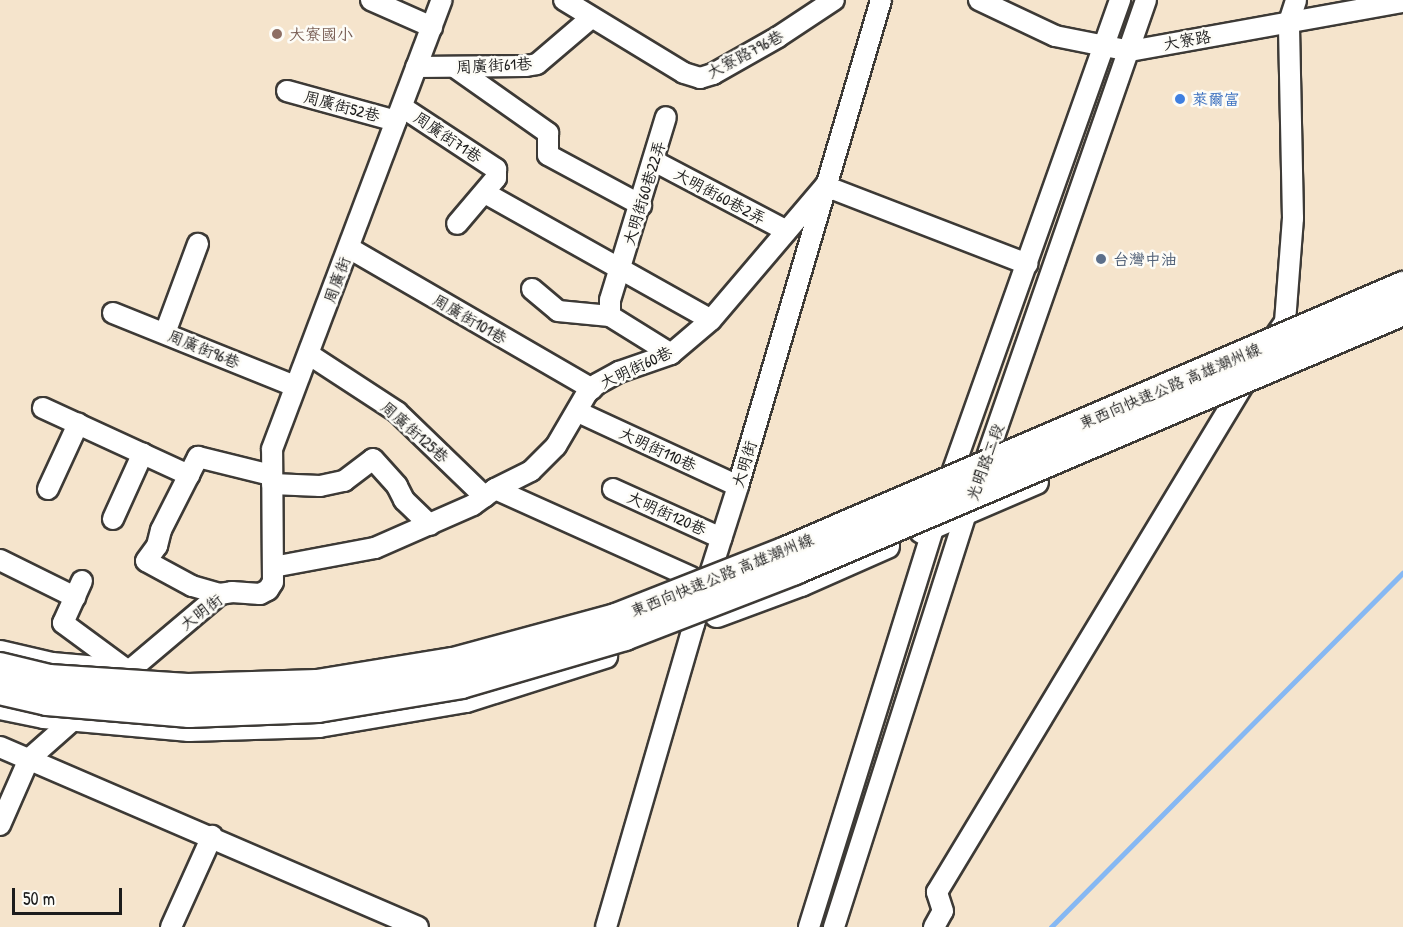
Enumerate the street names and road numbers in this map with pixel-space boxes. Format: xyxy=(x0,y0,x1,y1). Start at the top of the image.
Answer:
street label: 大寮路796巷 xyxy=(703,26,787,82)
street label: 大寮路 xyxy=(1162,26,1212,54)
street label: 周廣街61巷 xyxy=(455,53,533,77)
street label: 周廣街52巷 xyxy=(302,87,382,125)
street label: 周廣街71巷 xyxy=(410,107,486,167)
street label: 大明街60巷22弄 xyxy=(619,138,669,248)
street label: 大明街60巷2弄 xyxy=(671,164,769,228)
street label: 周廣街 xyxy=(320,254,354,306)
street label: 周廣街101巷 xyxy=(429,290,511,348)
street label: 周廣街96巷 xyxy=(165,326,243,372)
street label: 東西向快速公路 高雄潮州線 xyxy=(1076,339,1264,433)
street label: 大明街60巷 xyxy=(597,342,675,392)
street label: 周廣街125巷 xyxy=(377,397,453,467)
street label: 光明路二段 xyxy=(962,421,1008,503)
street label: 大明街110巷 xyxy=(616,423,700,475)
street label: 大明街 xyxy=(728,438,760,490)
street label: 大明街120巷 xyxy=(625,487,709,539)
street label: 東西向快速公路 高雄潮州線 xyxy=(628,529,816,621)
street label: 大明街 xyxy=(176,590,226,634)

